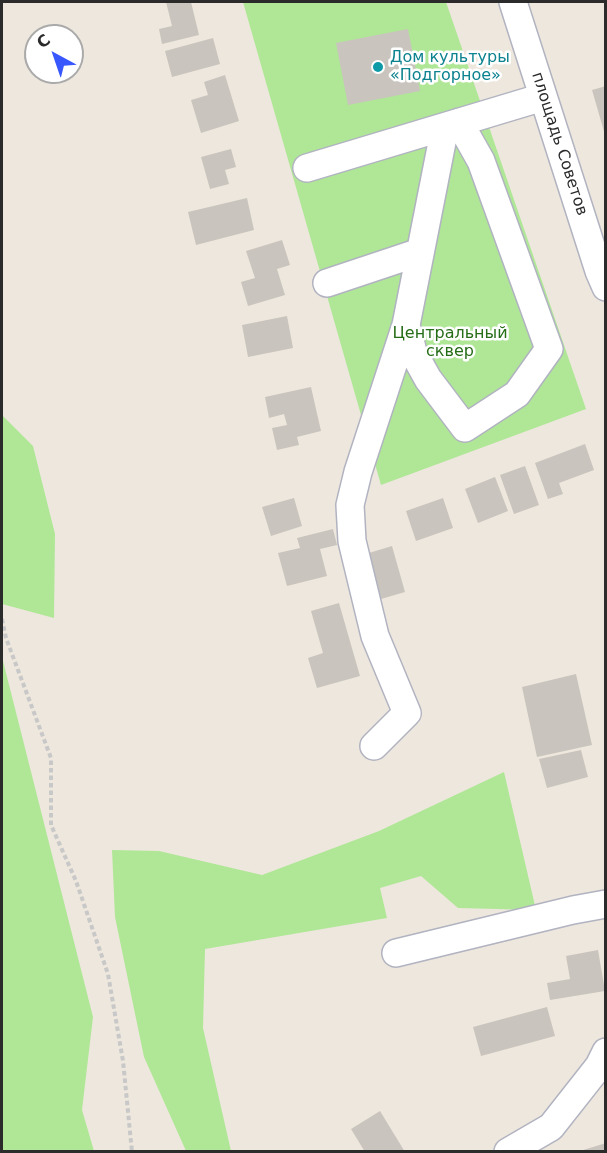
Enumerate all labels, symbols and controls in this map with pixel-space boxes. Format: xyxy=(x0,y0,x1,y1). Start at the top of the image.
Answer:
north arrow xyxy=(24,24,84,84)
text: С xyxy=(33,30,54,52)
place label: Дом культуры «Подгорное» xyxy=(390,48,510,86)
marker: Дом культуры «Подгорное» xyxy=(371,60,385,74)
street label: площадь Советов xyxy=(527,70,591,218)
park label: Центральный сквер xyxy=(392,324,508,362)

